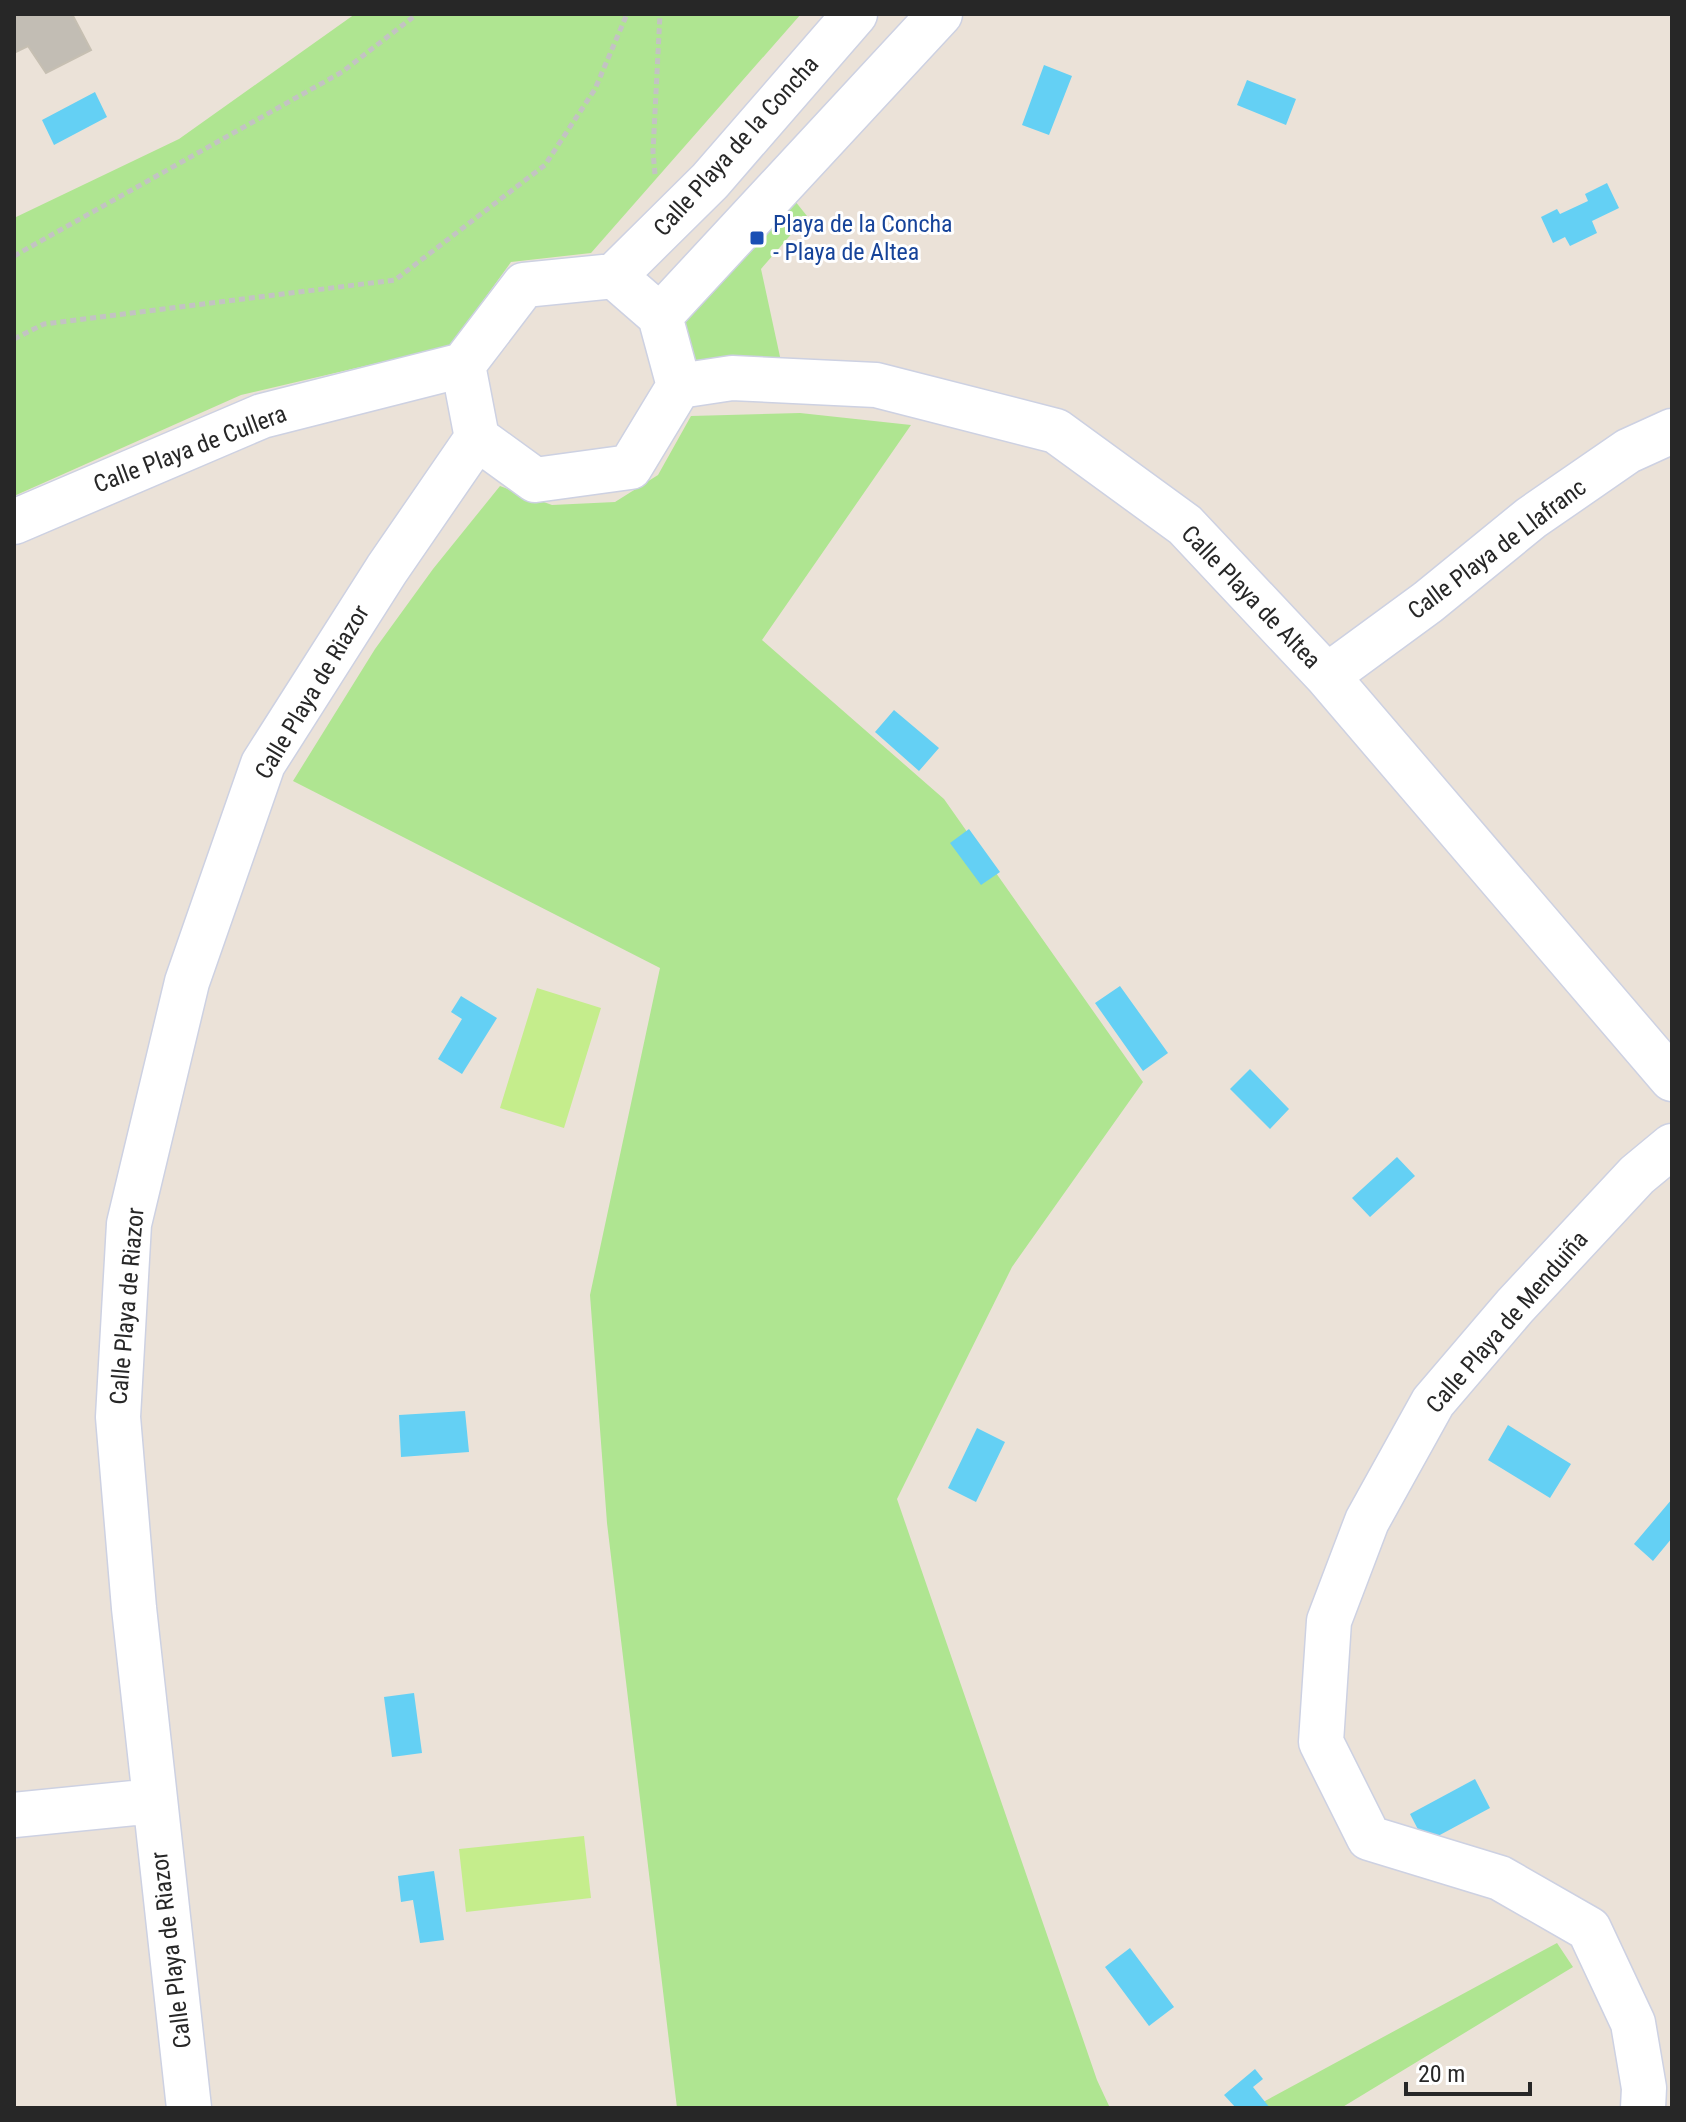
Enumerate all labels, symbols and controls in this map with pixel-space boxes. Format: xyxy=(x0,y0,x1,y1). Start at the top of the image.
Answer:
street label: Calle Playa de la Concha xyxy=(648,50,824,242)
place label: Playa de la Concha - Playa de Altea xyxy=(773,210,953,266)
marker: Playa de la Concha - Playa de Altea xyxy=(748,229,766,247)
street label: Calle Playa de Cullera xyxy=(90,399,290,499)
street label: Calle Playa de Llafranc xyxy=(1402,473,1592,625)
street label: Calle Playa de Altea xyxy=(1176,520,1326,674)
street label: Calle Playa de Riazor xyxy=(249,600,375,784)
street label: Calle Playa de Riazor xyxy=(104,1206,150,1406)
street label: Calle Playa de Menduiña xyxy=(1420,1225,1594,1419)
street label: Calle Playa de Riazor xyxy=(145,1850,197,2050)
scale bar xyxy=(1406,2046,1530,2096)
text: 20 m xyxy=(1418,2060,1465,2088)

